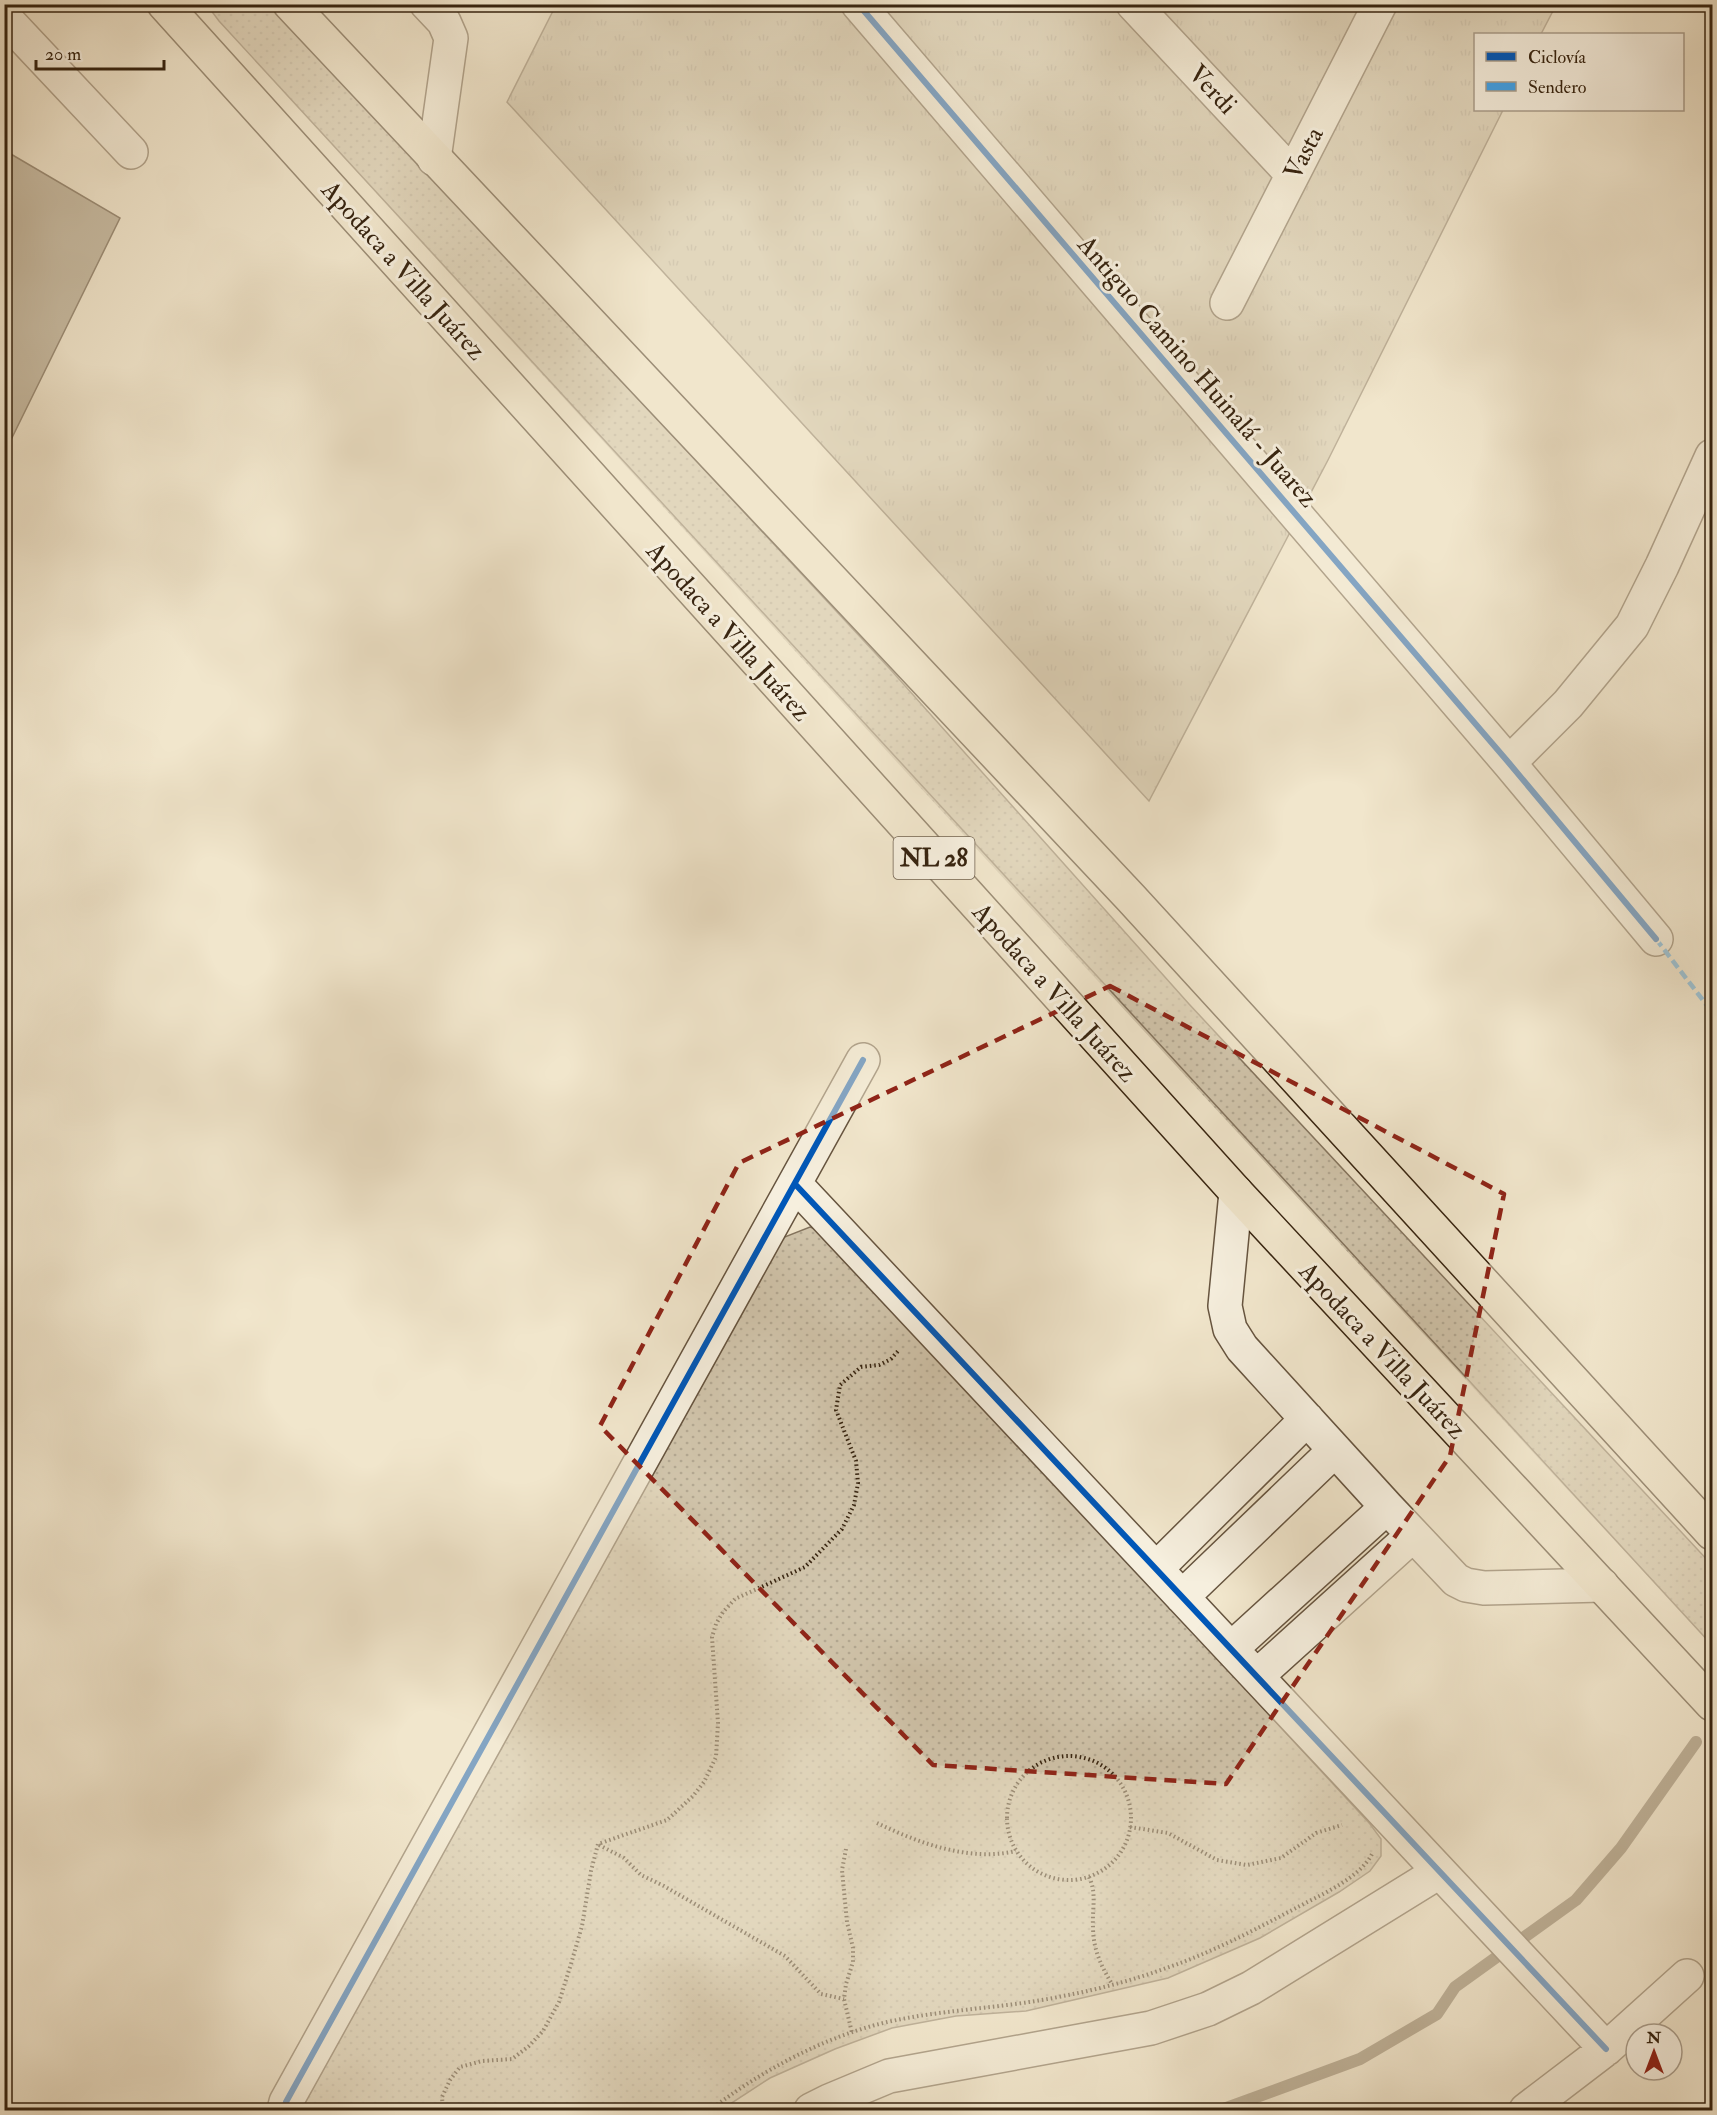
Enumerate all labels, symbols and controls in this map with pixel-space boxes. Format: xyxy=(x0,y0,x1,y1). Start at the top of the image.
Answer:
scale bar xyxy=(36,33,164,71)
legend xyxy=(1474,33,1684,111)
text: 20 m xyxy=(45,43,81,66)
text: Ciclovía xyxy=(1528,46,1587,69)
street label: Verdi xyxy=(1181,58,1243,121)
text: Sendero xyxy=(1528,76,1587,99)
street label: Vasta xyxy=(1277,121,1331,185)
street label: Apodaca a Villa Juárez xyxy=(313,174,492,368)
street label: Antiguo Camino Huinalá - Juarez xyxy=(1070,228,1324,514)
street label: Apodaca a Villa Juárez xyxy=(638,535,817,729)
road number: NL 28 xyxy=(894,837,974,879)
street label: Apodaca a Villa Juárez xyxy=(964,896,1143,1090)
street label: Apodaca a Villa Juárez xyxy=(1291,1255,1473,1447)
north arrow xyxy=(1624,2022,1684,2082)
text: N xyxy=(1646,2028,1662,2048)

